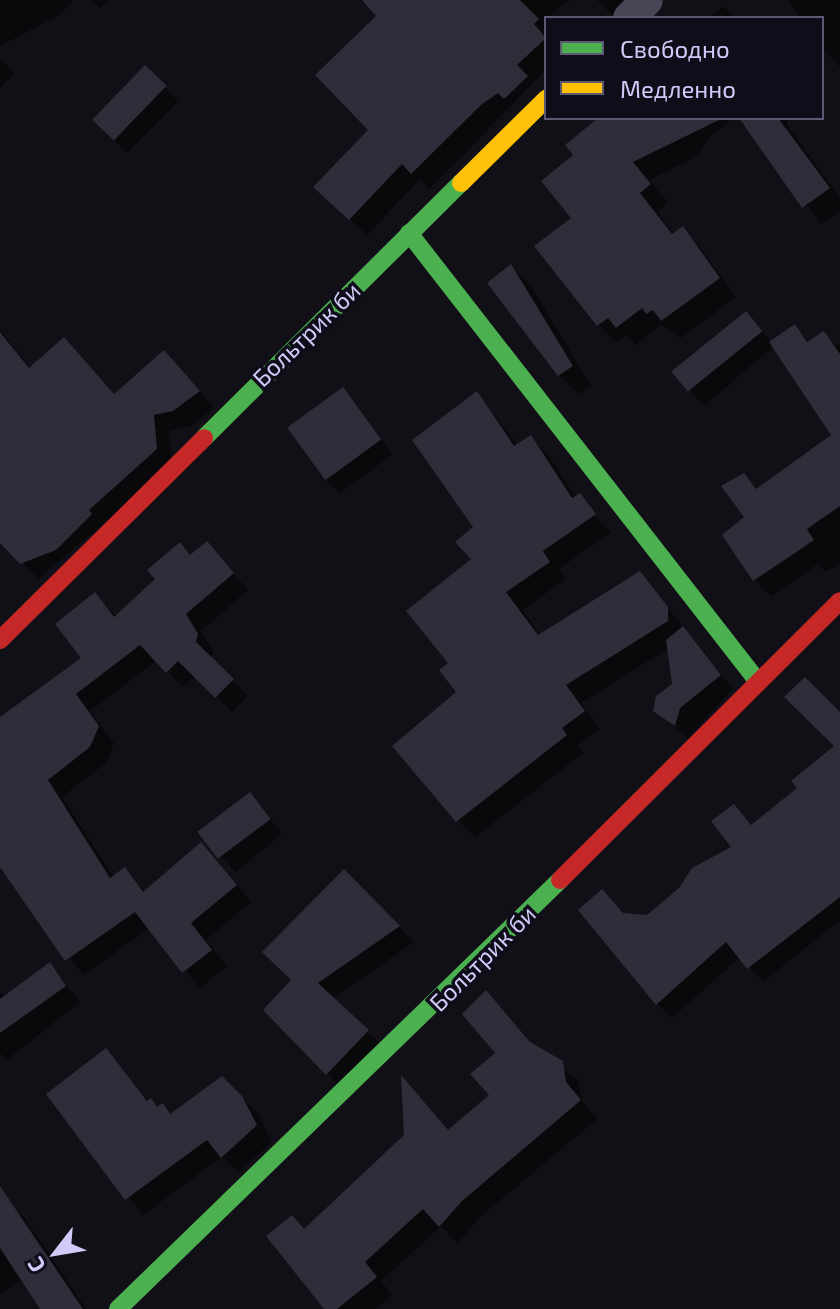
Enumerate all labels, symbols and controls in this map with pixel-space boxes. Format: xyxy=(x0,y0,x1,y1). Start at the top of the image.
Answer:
legend xyxy=(544,16,824,120)
text: Свободно xyxy=(620,34,730,63)
text: Медленно xyxy=(620,74,736,103)
street label: Больтрик би xyxy=(246,276,366,392)
street label: Больтрик би xyxy=(423,899,541,1017)
north arrow xyxy=(16,1213,96,1293)
text: С xyxy=(21,1253,50,1278)

